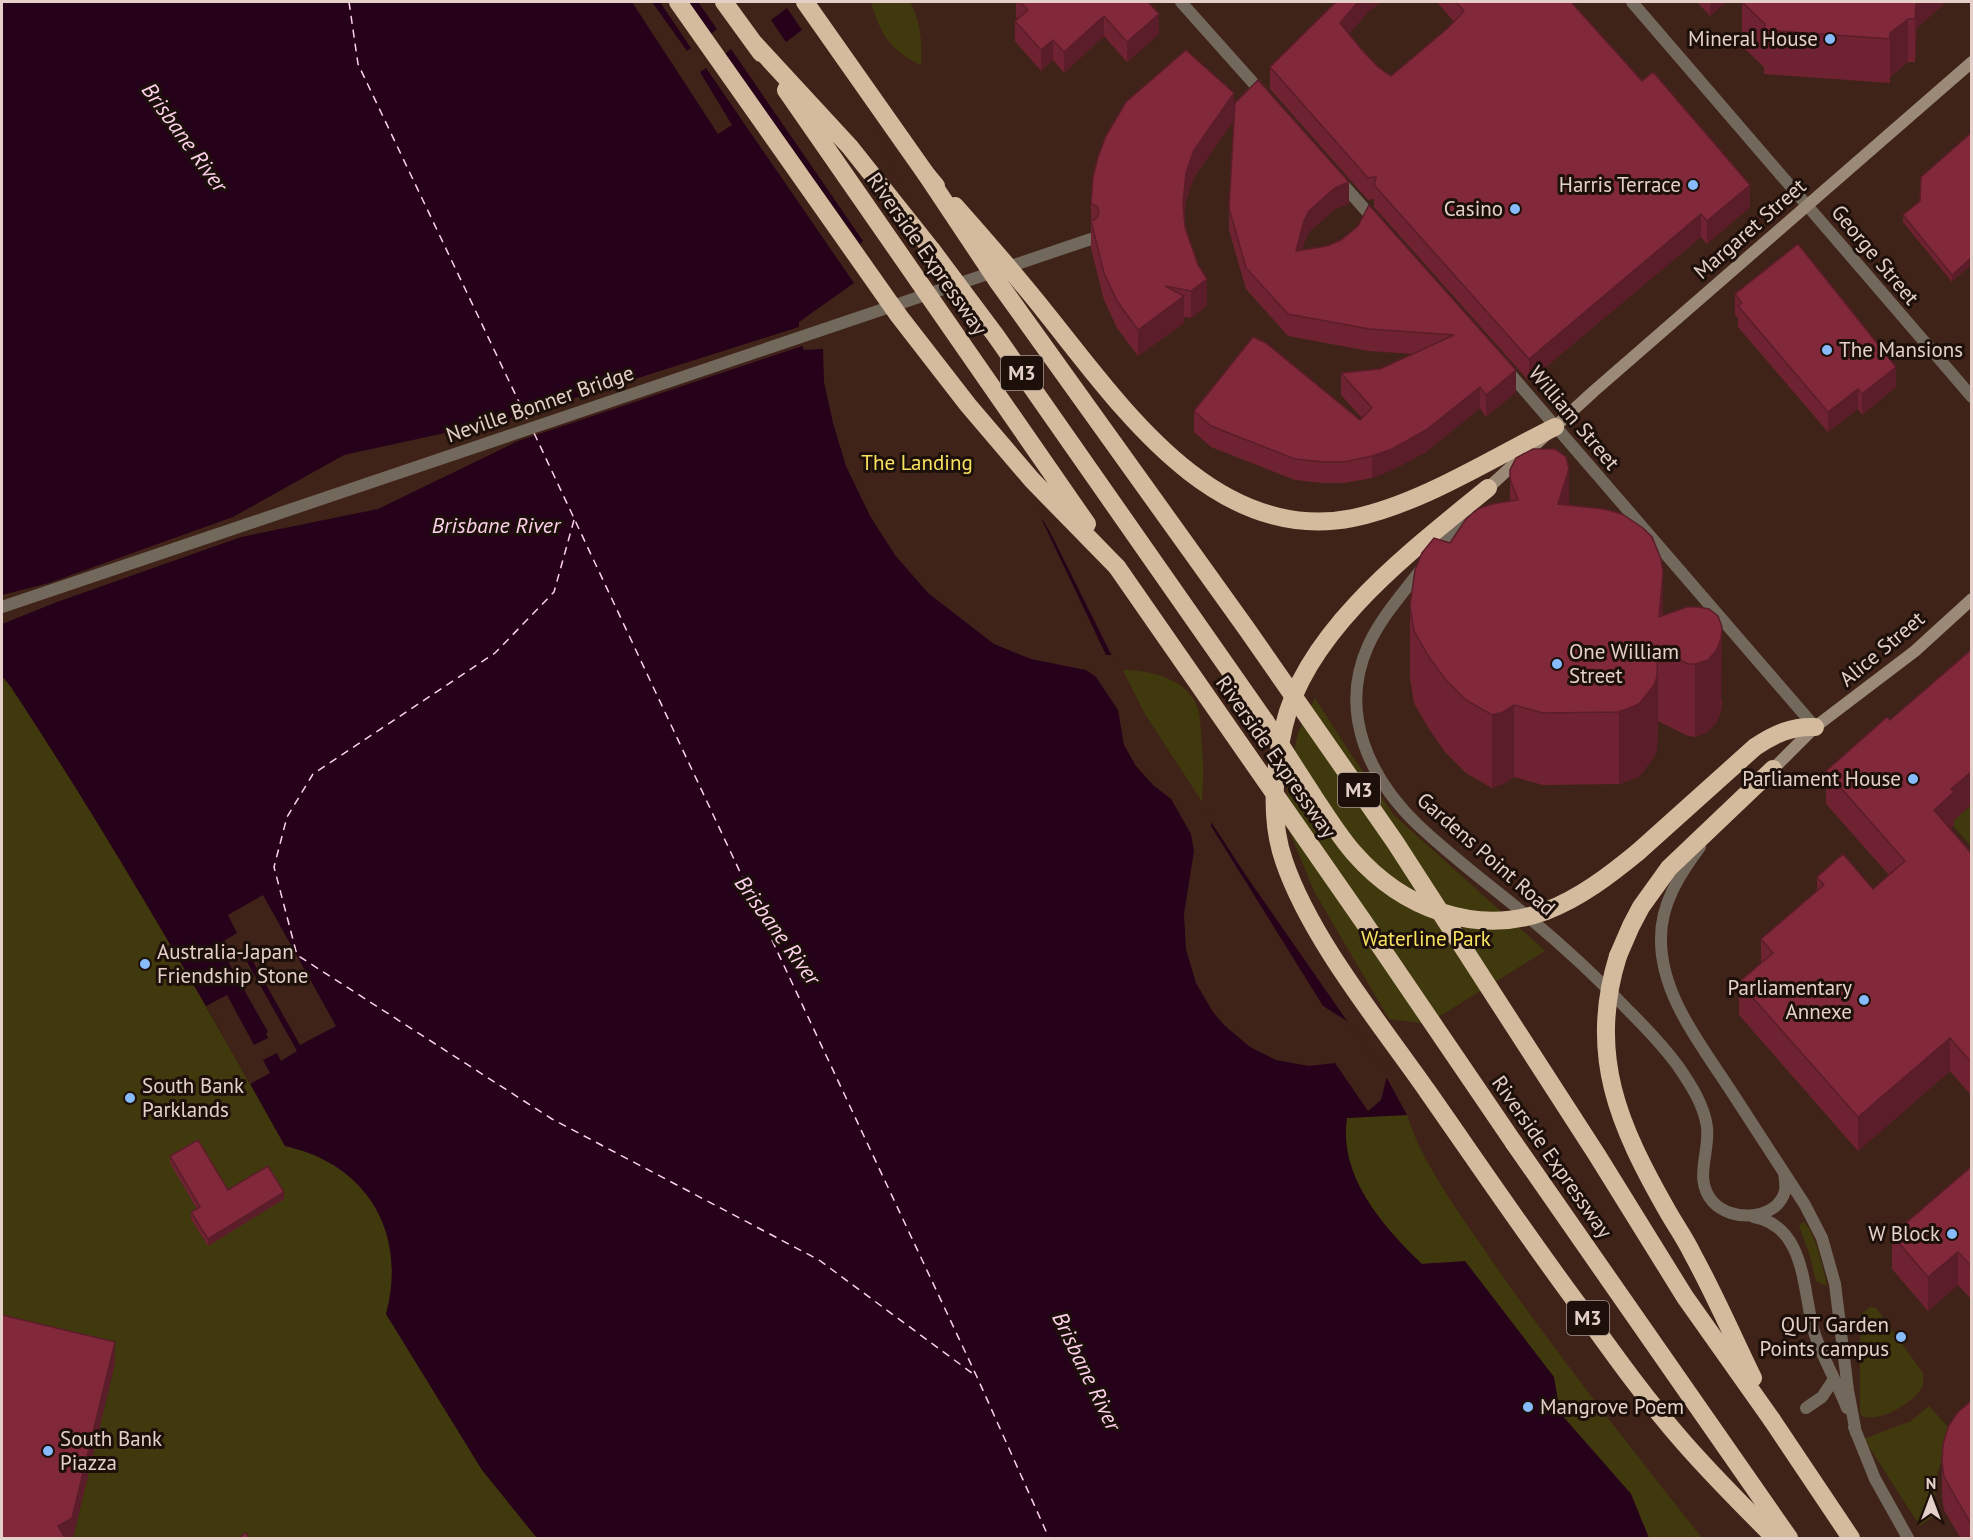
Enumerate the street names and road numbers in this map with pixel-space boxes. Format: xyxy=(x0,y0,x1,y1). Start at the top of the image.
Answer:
street label: Riverside Expressway xyxy=(861,167,994,340)
street label: Margaret Street xyxy=(1688,172,1811,285)
street label: George Street xyxy=(1826,199,1925,310)
road number: M3 xyxy=(1001,356,1043,390)
street label: Neville Bonner Bridge xyxy=(442,359,637,448)
street label: William Street xyxy=(1523,360,1626,475)
street label: Alice Street xyxy=(1834,605,1930,692)
street label: Riverside Expressway xyxy=(1210,670,1343,843)
road number: M3 xyxy=(1338,773,1380,807)
street label: Gardens Point Road xyxy=(1411,786,1561,921)
street label: Riverside Expressway xyxy=(1486,1070,1619,1243)
road number: M3 xyxy=(1567,1301,1609,1335)

